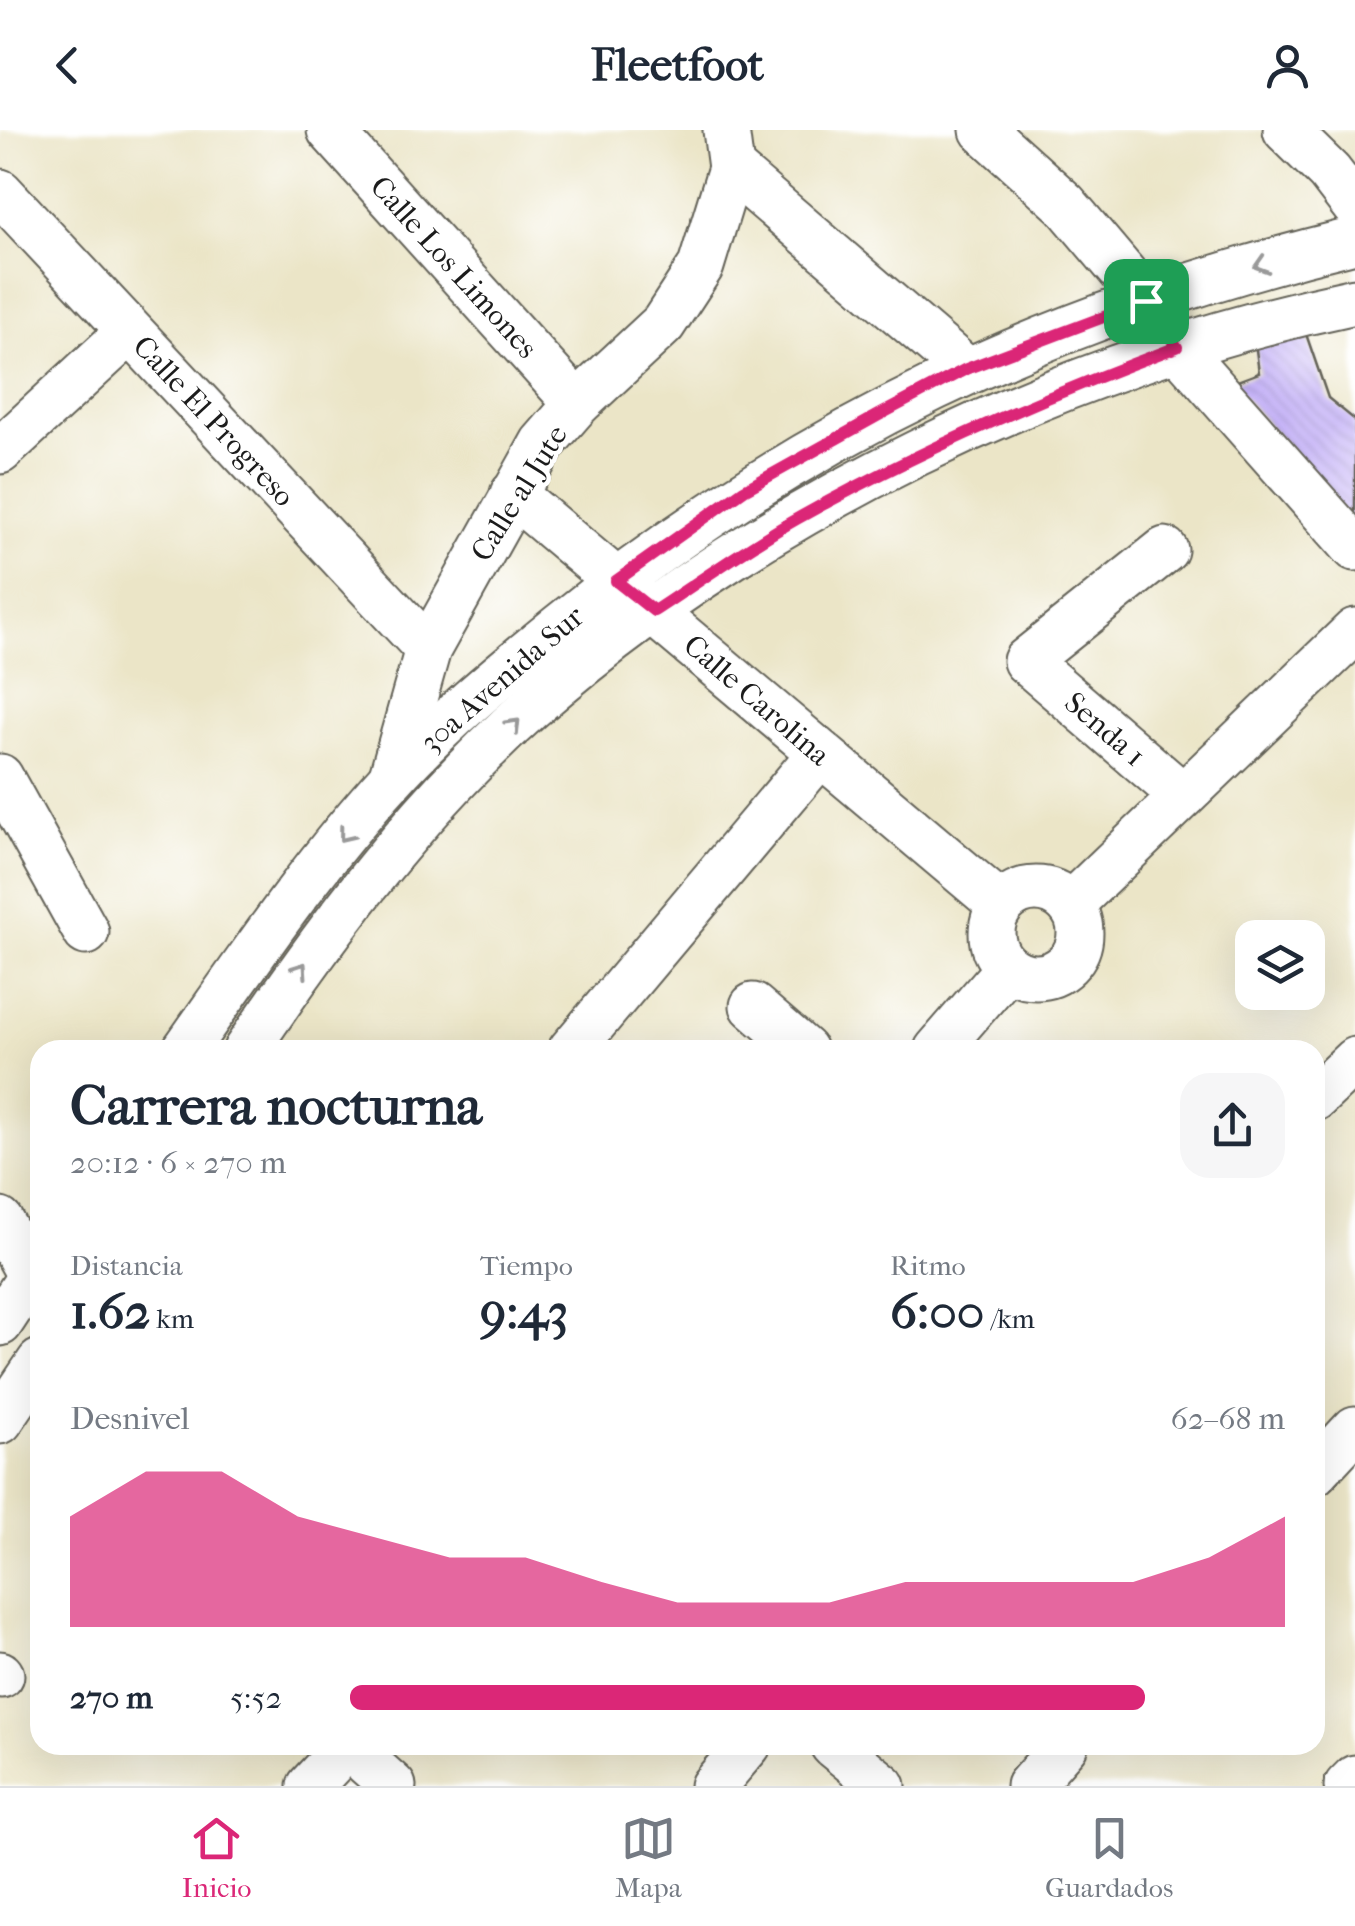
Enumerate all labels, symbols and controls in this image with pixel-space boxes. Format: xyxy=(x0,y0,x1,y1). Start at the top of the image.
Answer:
icon: back xyxy=(40,38,95,93)
icon: person xyxy=(1260,38,1315,93)
text: Fleetfoot xyxy=(591,39,764,92)
street label: Calle Los Limones xyxy=(363,169,544,365)
one-way arrow xyxy=(1253,253,1270,273)
pin xyxy=(1104,259,1189,344)
icon: arrive xyxy=(1119,274,1174,329)
street label: Calle El Progreso xyxy=(126,329,302,514)
street label: Calle al Jute xyxy=(464,419,575,568)
street label: 30a Avenida Sur xyxy=(413,599,591,760)
street label: Calle Carolina xyxy=(677,628,838,774)
street label: Senda 1 xyxy=(1057,685,1152,774)
one-way arrow xyxy=(502,718,520,736)
one-way arrow xyxy=(339,823,357,841)
map controls xyxy=(1235,920,1325,1010)
button: layers xyxy=(1235,920,1325,1010)
one-way arrow xyxy=(288,962,307,980)
button: share xyxy=(1180,1073,1285,1178)
text: Carrera nocturna xyxy=(70,1074,482,1138)
text: 20:12 · 6 × 270 m xyxy=(70,1144,286,1181)
text: Distancia xyxy=(70,1249,183,1282)
text: Tiempo xyxy=(480,1249,573,1282)
text: Ritmo xyxy=(890,1249,966,1282)
text: 1.62 xyxy=(70,1282,150,1341)
text: 9:43 xyxy=(480,1282,568,1341)
text: 6:00 xyxy=(890,1282,984,1341)
text: km xyxy=(150,1302,194,1335)
text: /km xyxy=(984,1302,1035,1335)
text: Desnivel xyxy=(70,1400,190,1437)
text: 62–68 m xyxy=(1170,1400,1285,1437)
text: 270 m xyxy=(70,1679,153,1716)
text: 5:52 xyxy=(230,1679,282,1716)
tab: Inicio xyxy=(182,1811,252,1904)
tab: Mapa xyxy=(615,1811,682,1904)
tab: Guardados xyxy=(1045,1811,1173,1904)

